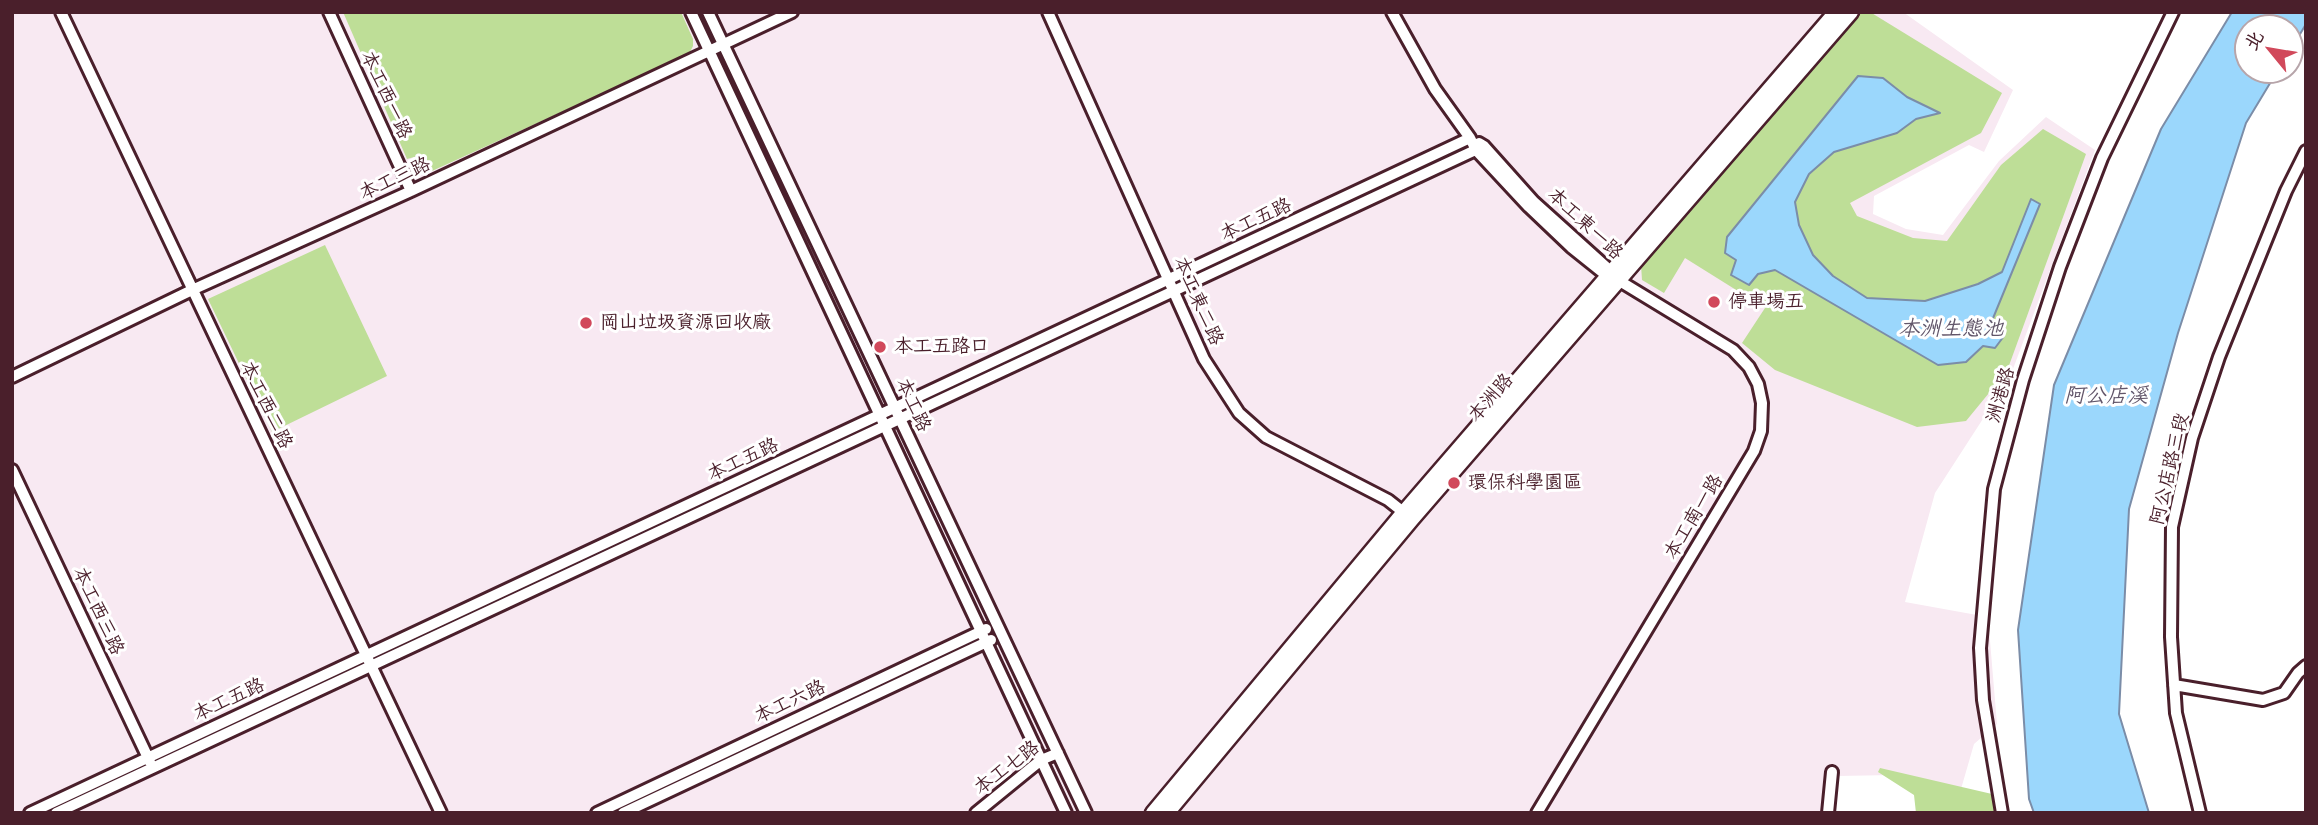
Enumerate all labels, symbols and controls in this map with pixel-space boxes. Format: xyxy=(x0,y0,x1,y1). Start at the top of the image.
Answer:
north arrow xyxy=(2234,14,2304,84)
text: 北 xyxy=(2236,24,2269,55)
street label: 本工西一路 xyxy=(356,47,416,143)
street label: 本工三路 xyxy=(356,153,434,205)
street label: 本工東一路 xyxy=(1542,183,1628,265)
street label: 本工五路 xyxy=(1217,194,1295,246)
street label: 本工東二路 xyxy=(1168,253,1228,349)
place label: 停車場五 xyxy=(1728,291,1804,313)
marker: 停車場五 xyxy=(1706,294,1722,310)
place label: 岡山垃圾資源回收廠 xyxy=(600,312,771,334)
marker: 岡山垃圾資源回收廠 xyxy=(578,315,594,331)
water label: 本洲生態池 xyxy=(1899,316,2003,342)
place label: 本工五路口 xyxy=(894,336,989,358)
marker: 本工五路口 xyxy=(872,339,888,355)
street label: 本工西二路 xyxy=(235,357,297,453)
street label: 洲港路 xyxy=(1982,364,2020,426)
street label: 本洲路 xyxy=(1464,369,1518,427)
street label: 本工路 xyxy=(891,374,935,436)
water label: 阿公店溪 xyxy=(2064,383,2148,409)
street label: 阿公店路三段 xyxy=(2146,411,2194,527)
street label: 本工五路 xyxy=(704,434,782,486)
street label: 本工南一路 xyxy=(1660,470,1728,564)
place label: 環保科學園區 xyxy=(1468,472,1582,494)
marker: 環保科學園區 xyxy=(1446,475,1462,491)
street label: 本工西三路 xyxy=(68,563,128,659)
street label: 本工五路 xyxy=(190,674,268,726)
street label: 本工六路 xyxy=(751,676,829,728)
street label: 本工七路 xyxy=(970,736,1044,800)

